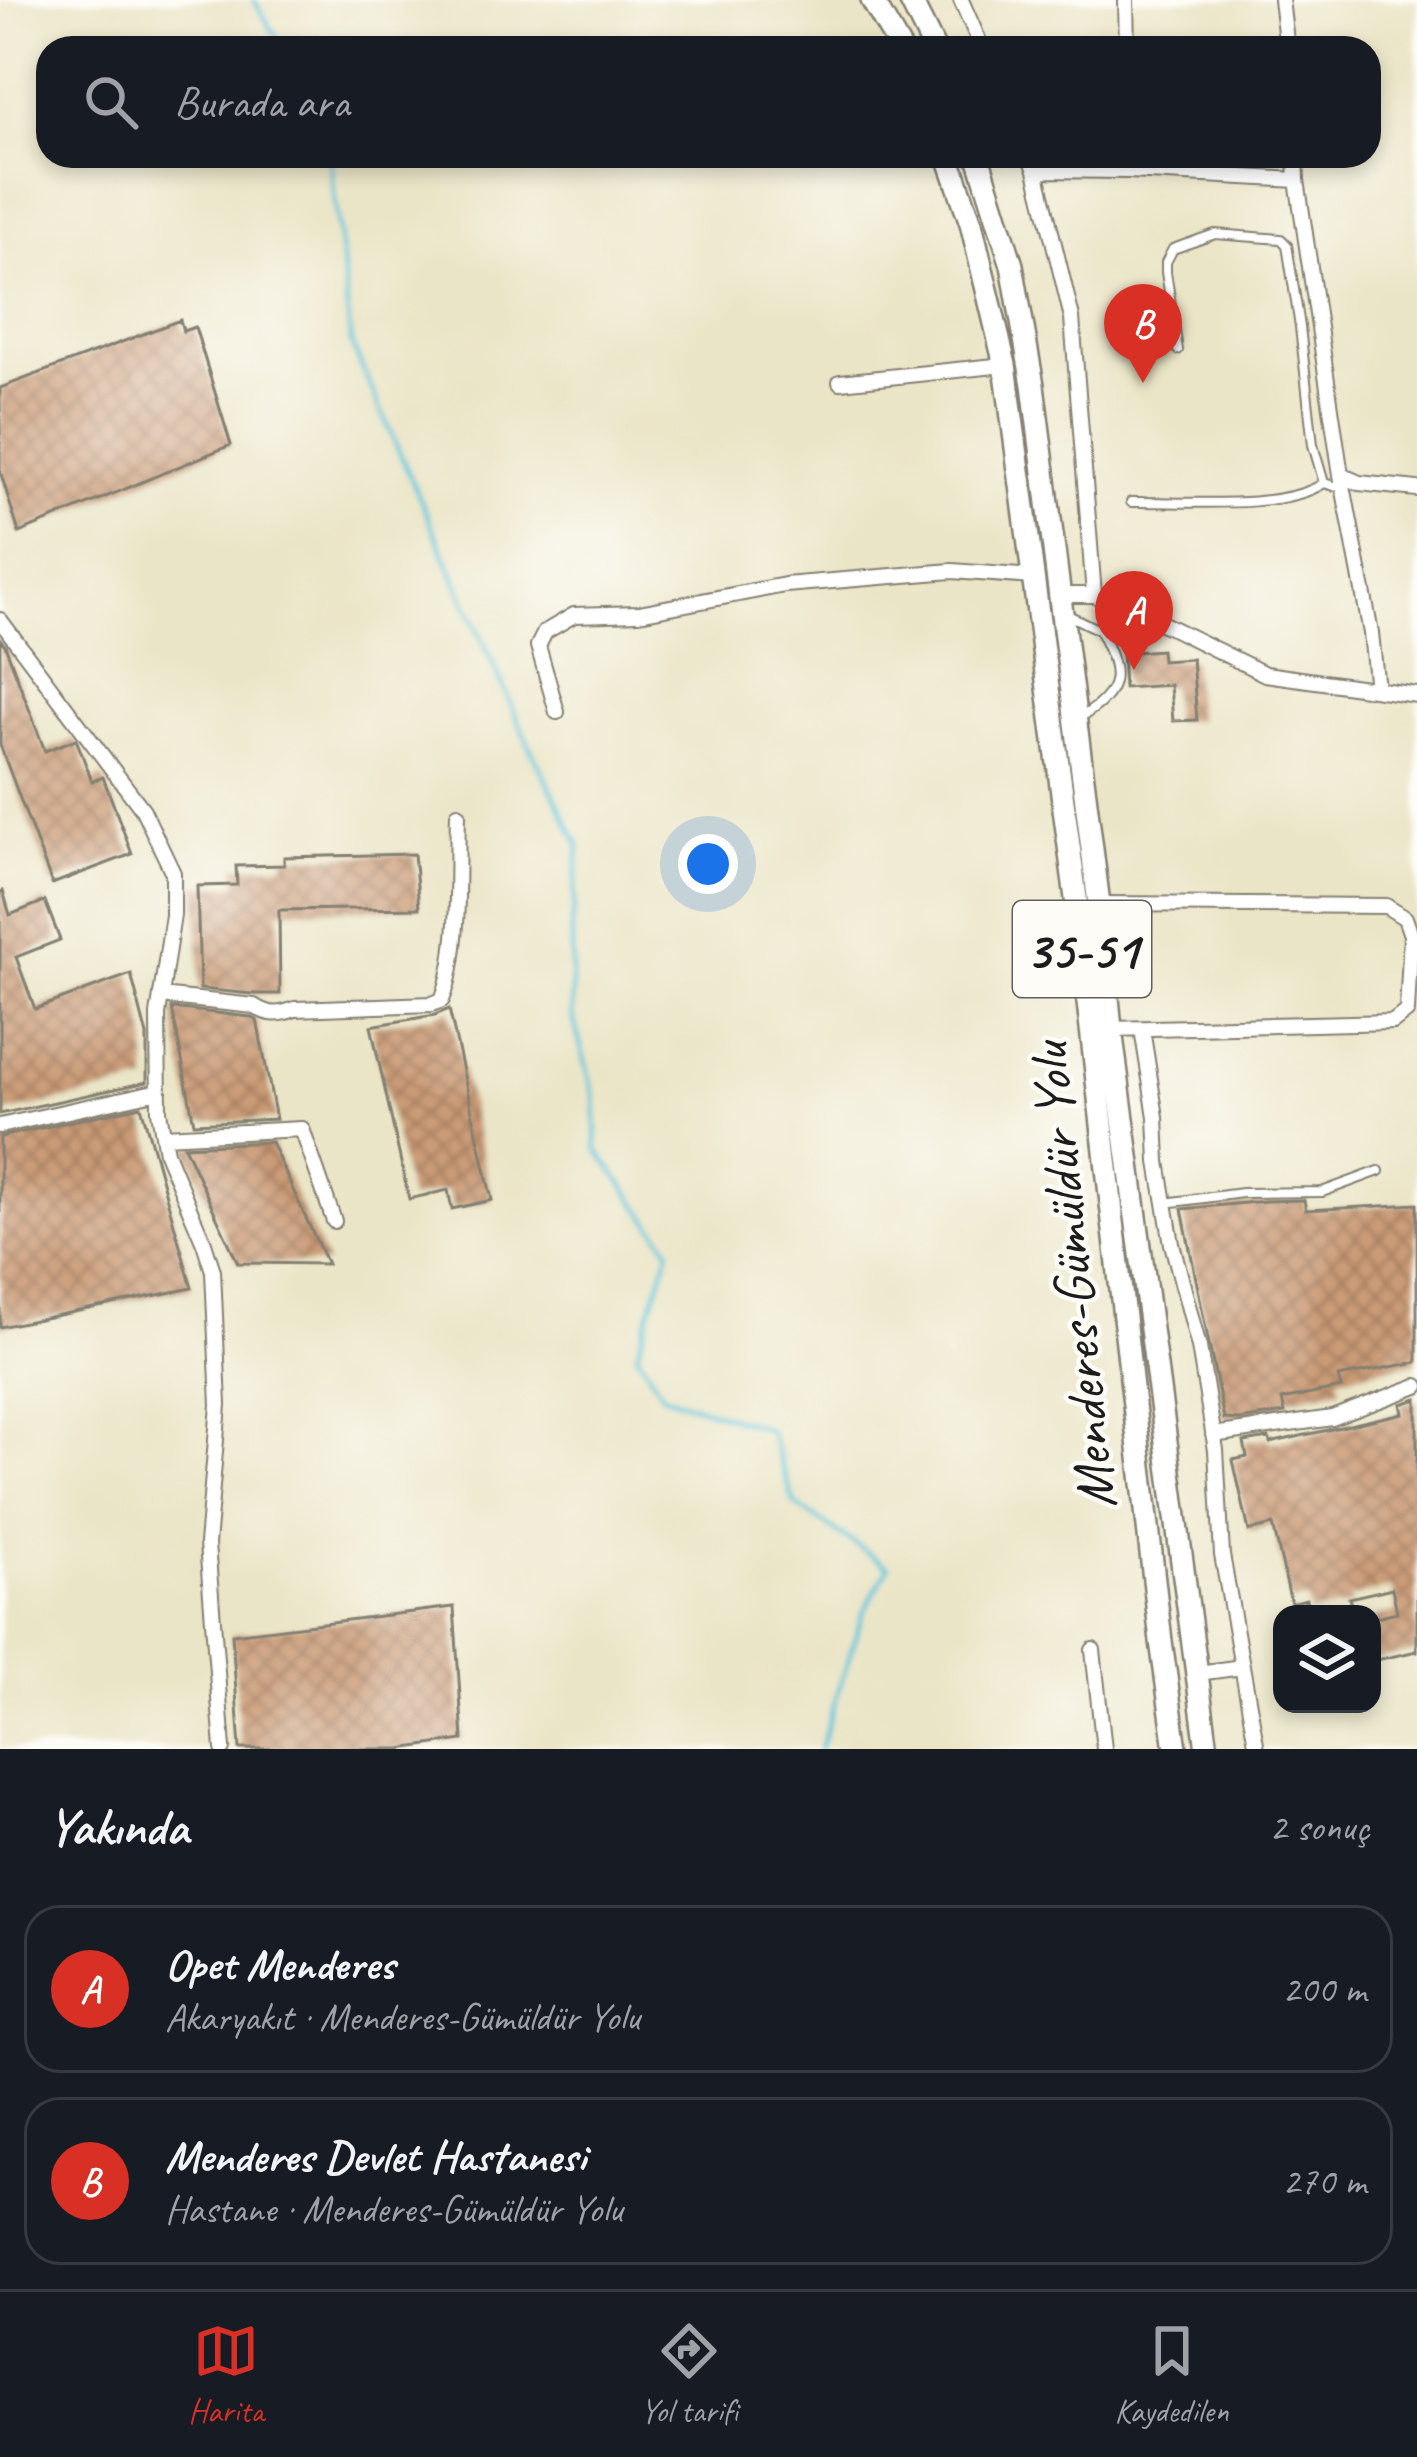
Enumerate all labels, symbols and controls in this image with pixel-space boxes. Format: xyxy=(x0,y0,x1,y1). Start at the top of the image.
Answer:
search box xyxy=(36,36,1381,168)
icon: search xyxy=(78,69,144,135)
text: Burada ara xyxy=(174,74,349,131)
pin: B xyxy=(1104,284,1182,383)
pin: A xyxy=(1095,571,1173,670)
your location xyxy=(678,834,738,894)
road number: 35-51 xyxy=(1013,901,1151,997)
street label: Menderes-Gümüldür Yolu xyxy=(1011,1035,1132,1513)
map controls xyxy=(1273,1605,1381,1713)
button: layers xyxy=(1273,1605,1381,1713)
text: Yakında xyxy=(48,1795,188,1859)
text: 2 sonuç xyxy=(1269,1803,1369,1852)
text: Opet Menderes xyxy=(165,1936,395,1993)
text: A xyxy=(80,1965,100,2014)
text: 200 m xyxy=(1282,1965,1366,2014)
text: Akaryakıt · Menderes-Gümüldür Yolu xyxy=(165,1993,640,2042)
text: Menderes Devlet Hastanesi xyxy=(165,2128,586,2185)
text: B xyxy=(80,2157,100,2206)
text: 270 m xyxy=(1282,2157,1366,2206)
text: Hastane · Menderes-Gümüldür Yolu xyxy=(165,2185,623,2234)
tab: Harita xyxy=(188,2318,264,2432)
tab: Yol tarifi xyxy=(641,2318,738,2432)
tab: Kaydedilen xyxy=(1114,2318,1229,2432)

